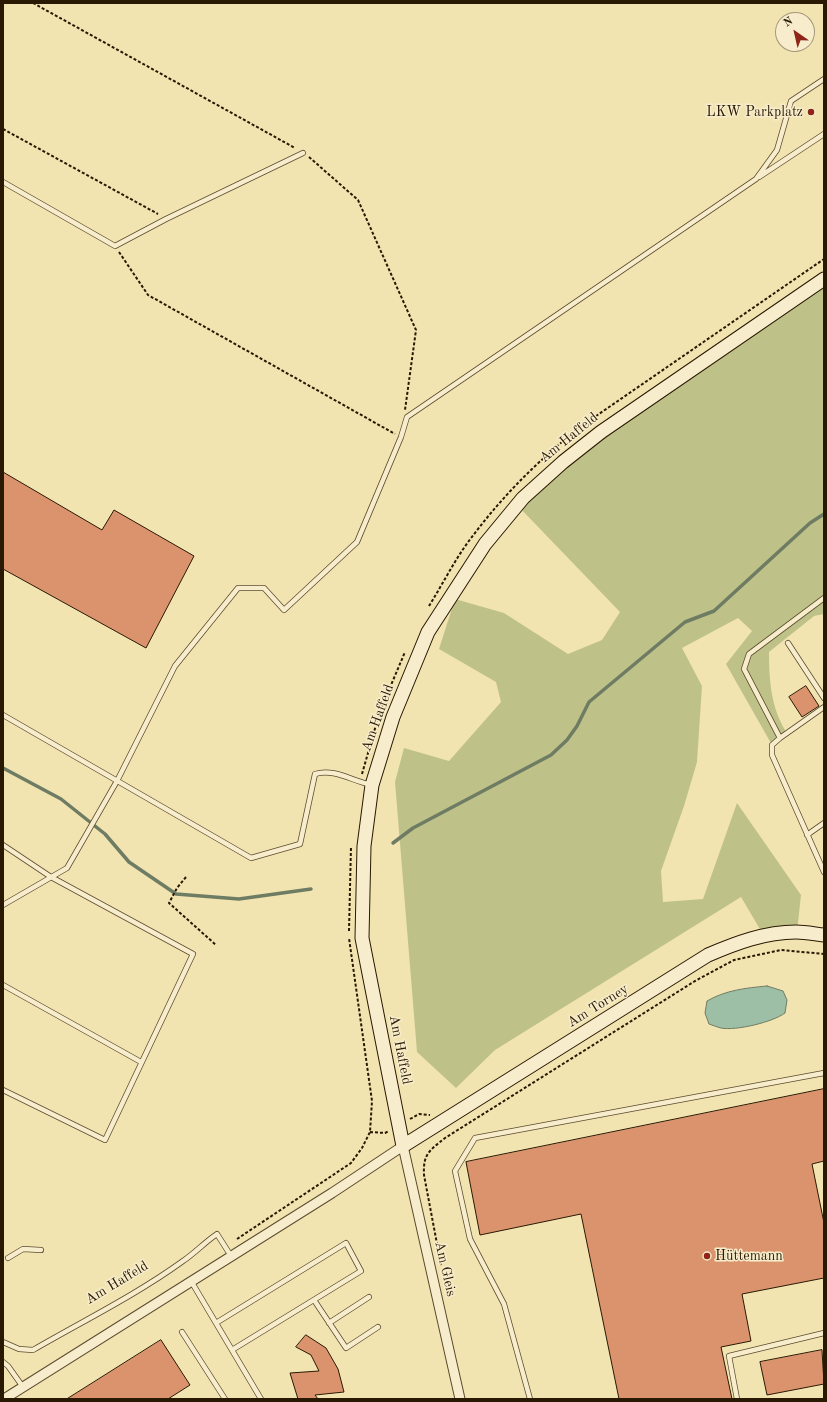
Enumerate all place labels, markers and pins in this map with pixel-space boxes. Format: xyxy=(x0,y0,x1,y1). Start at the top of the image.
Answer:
place label: LKW Parkplatz xyxy=(706,104,803,120)
marker: LKW Parkplatz xyxy=(806,107,816,117)
place label: Hüttemann xyxy=(715,1248,783,1264)
marker: Hüttemann xyxy=(702,1251,712,1261)

